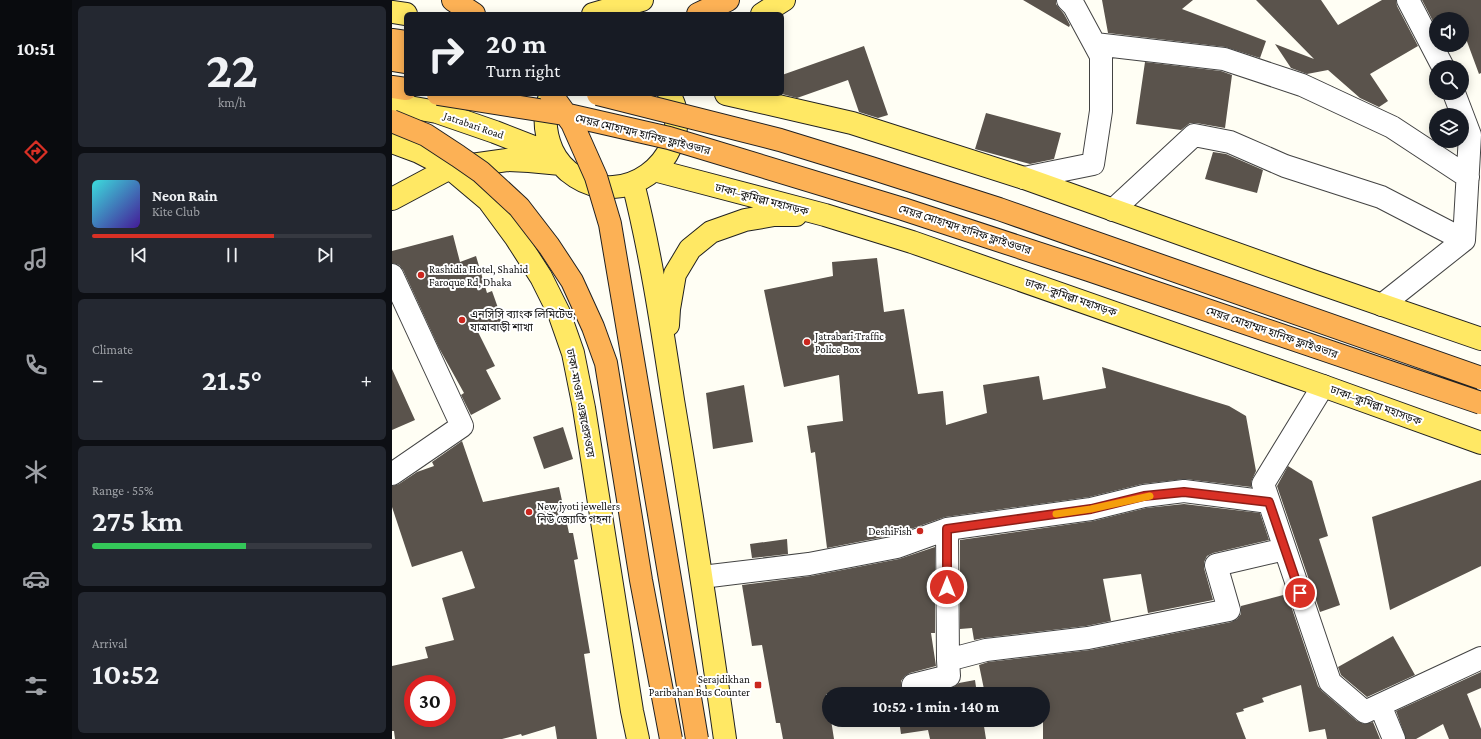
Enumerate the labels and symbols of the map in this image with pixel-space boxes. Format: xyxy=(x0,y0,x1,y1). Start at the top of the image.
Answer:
street label: Jatrabari Road xyxy=(441,109,506,142)
street label: মেয়র মোহাম্মদ হানিফ ফ্লাইওভার xyxy=(574,111,712,157)
street label: ঢাকা–কুমিল্লা মহাসড়ক xyxy=(713,181,810,218)
street label: মেয়র মোহাম্মদ হানিফ ফ্লাইওভার xyxy=(897,202,1033,256)
place label: Rashidia Hotel, Shahid Faroque Rd, Dhaka xyxy=(429,263,529,289)
marker: Rashidia Hotel, Shahid Faroque Rd, Dhaka xyxy=(416,270,426,280)
street label: ঢাকা–কুমিল্লা মহাসড়ক xyxy=(1022,275,1118,319)
street label: মেয়র মোহাম্মদ হানিফ ফ্লাইওভার xyxy=(1204,304,1340,360)
place label: এনসিসি ব্যাংক লিমিটেড, যাত্রাবাড়ী শাখা xyxy=(469,308,575,333)
marker: এনসিসি ব্যাংক লিমিটেড, যাত্রাবাড়ী শাখা xyxy=(457,315,467,325)
place label: Jatrabari Traffic Police Box xyxy=(814,330,884,355)
marker: Jatrabari Traffic Police Box xyxy=(802,337,812,347)
street label: ঢাকা-মাওয়া এক্সপ্রেসওয়ে xyxy=(564,347,597,458)
street label: ঢাকা–কুমিল্লা মহাসড়ক xyxy=(1328,383,1423,428)
place label: New jyoti jewellers নিউ জ্যোতি গহনা xyxy=(536,500,620,525)
marker: New jyoti jewellers নিউ জ্যোতি গহনা xyxy=(524,507,534,517)
place label: DeshiFish xyxy=(868,525,912,537)
marker: DeshiFish xyxy=(915,526,925,536)
position arrow xyxy=(926,566,968,608)
pin xyxy=(1283,576,1317,610)
place label: Serajdikhan Paribahan Bus Counter xyxy=(649,673,750,698)
speed limit sign: 30 xyxy=(404,675,456,727)
marker: Serajdikhan Paribahan Bus Counter xyxy=(753,680,763,690)

